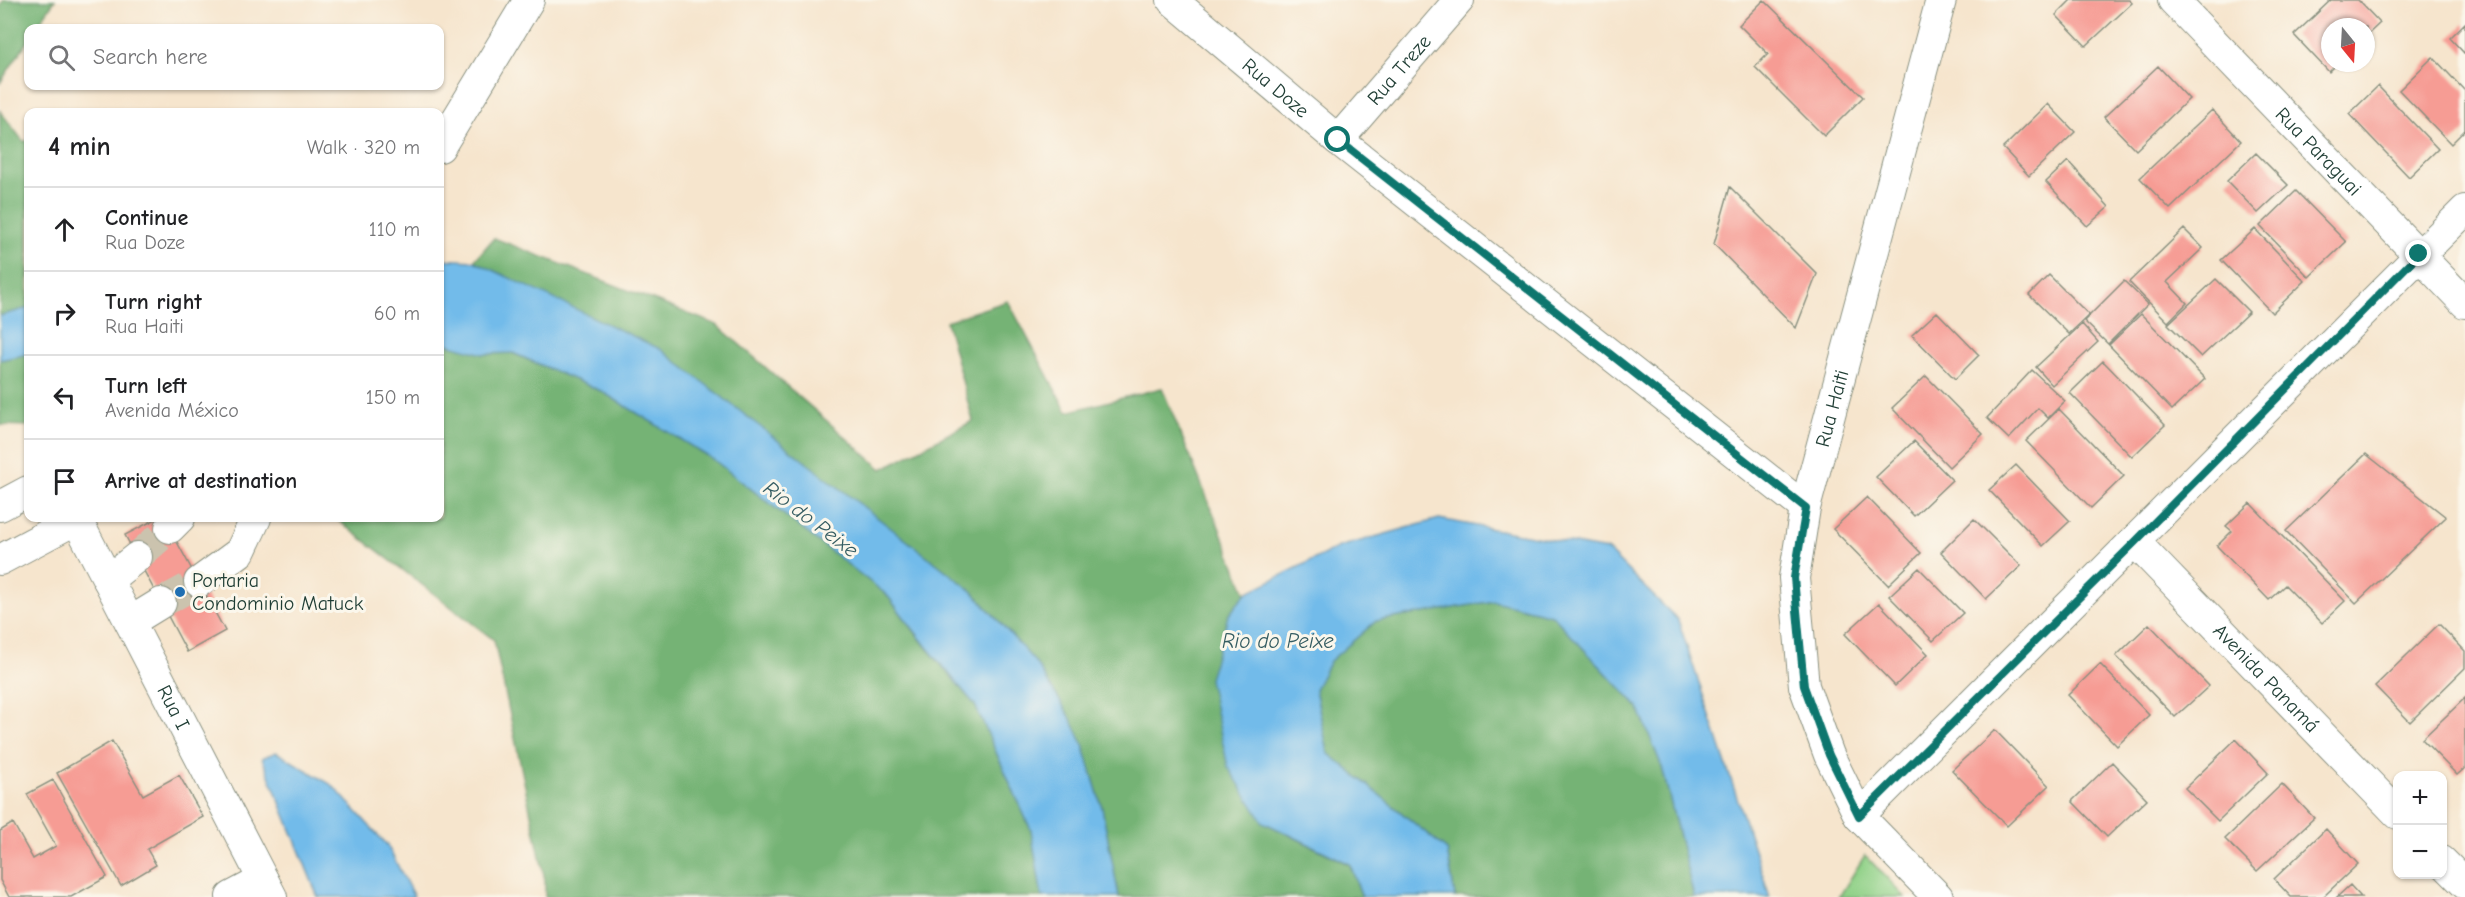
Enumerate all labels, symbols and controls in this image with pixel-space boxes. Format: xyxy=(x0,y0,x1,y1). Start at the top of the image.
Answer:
north arrow xyxy=(2321,18,2375,72)
search box xyxy=(24,24,444,90)
street label: Rua Treze xyxy=(1362,30,1435,109)
icon: search xyxy=(45,41,78,74)
text: Search here xyxy=(93,44,208,70)
street label: Rua Doze xyxy=(1238,53,1314,122)
street label: Rua Paraguai xyxy=(2271,102,2366,200)
route start xyxy=(1324,126,1350,152)
text: 4 min xyxy=(48,132,111,162)
text: Walk · 320 m xyxy=(307,136,420,159)
text: Continue xyxy=(105,205,188,231)
icon: ahead xyxy=(48,213,81,246)
text: 110 m xyxy=(369,218,420,241)
text: Rua Doze xyxy=(105,231,185,254)
route end xyxy=(2405,240,2431,266)
text: Turn right xyxy=(105,289,202,315)
icon: right xyxy=(48,297,81,330)
text: 60 m xyxy=(374,302,420,325)
text: Rua Haiti xyxy=(105,315,184,338)
street label: Rua Haiti xyxy=(1810,367,1853,449)
text: Turn left xyxy=(105,373,187,399)
icon: left xyxy=(48,381,81,414)
text: 150 m xyxy=(366,386,420,409)
text: Avenida México xyxy=(105,399,239,422)
icon: arrive xyxy=(48,465,81,498)
text: Arrive at destination xyxy=(105,468,297,494)
water label: Rio do Peixe xyxy=(759,476,863,563)
place label: Portaria Condominio Matuck xyxy=(192,569,364,615)
marker: Portaria Condominio Matuck xyxy=(173,585,187,599)
street label: Avenida Panamá xyxy=(2209,619,2324,737)
water label: Rio do Peixe xyxy=(1222,629,1334,653)
street label: Rua I xyxy=(153,681,195,733)
map controls xyxy=(2393,771,2447,879)
button: + xyxy=(2393,771,2447,825)
button: − xyxy=(2393,825,2447,879)

